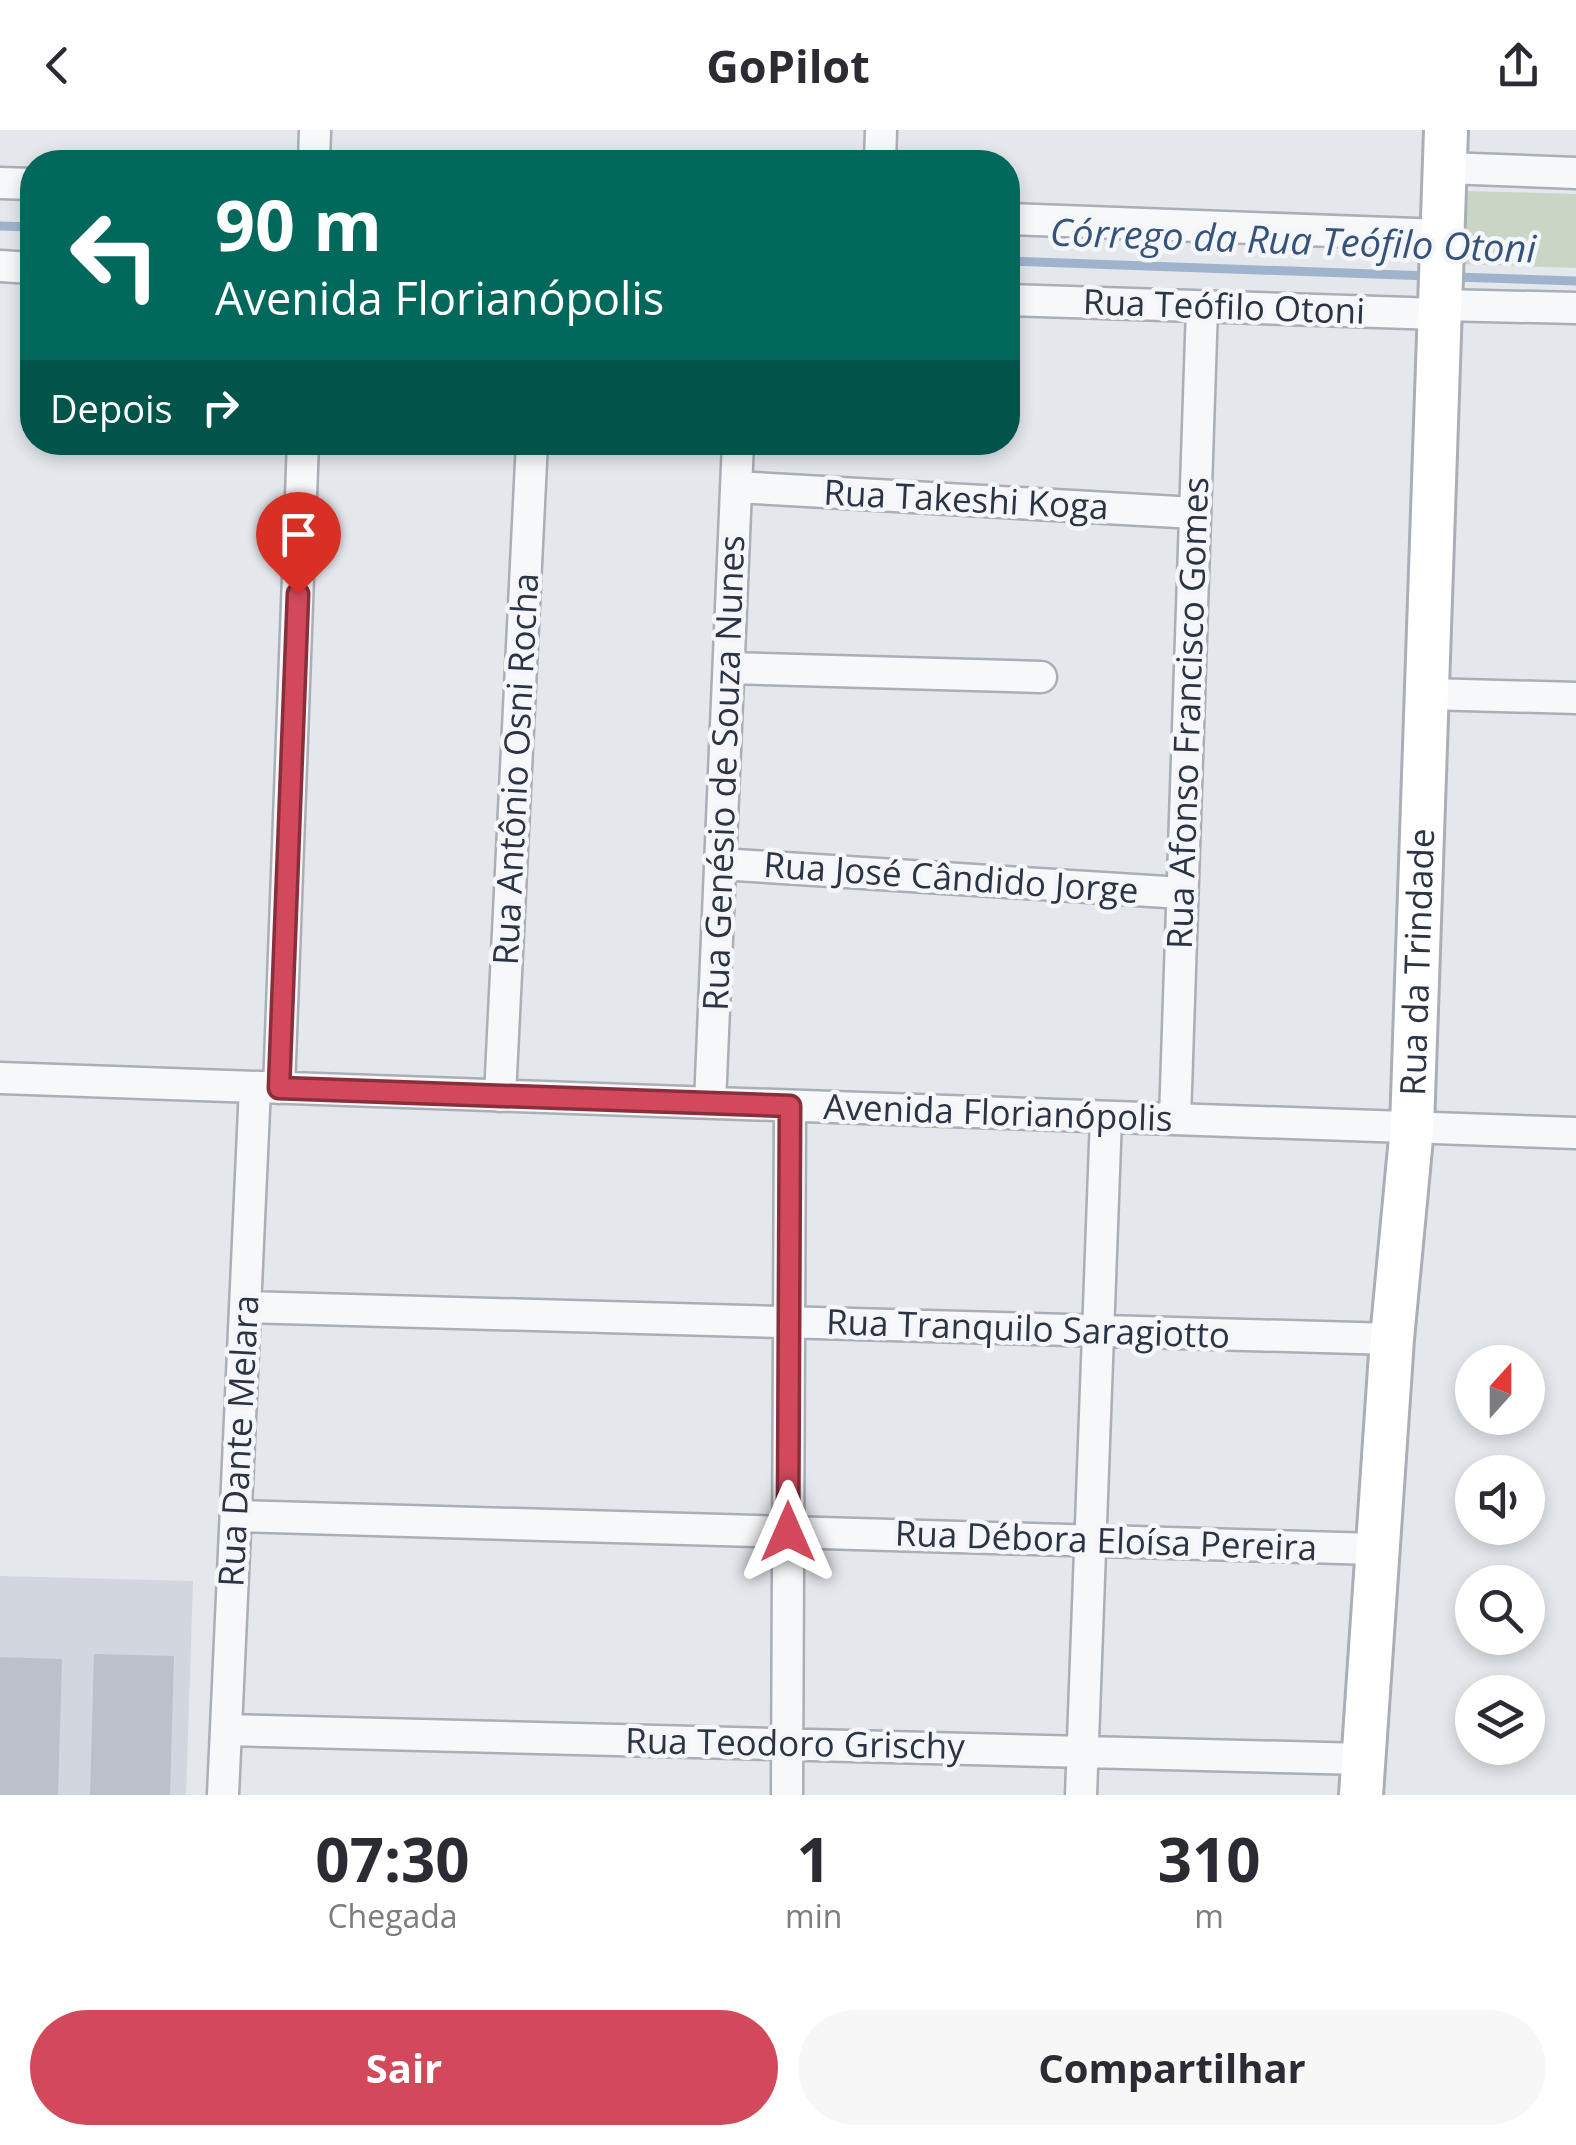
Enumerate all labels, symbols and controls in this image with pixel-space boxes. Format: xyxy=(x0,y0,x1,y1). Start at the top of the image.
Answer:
text: GoPilot xyxy=(706,35,870,96)
icon: back xyxy=(30,38,85,93)
icon: share xyxy=(1491,38,1546,93)
text: 90 m xyxy=(215,176,382,272)
icon: left xyxy=(50,190,180,320)
water label: Córrego da Rua Teófilo Otoni xyxy=(1049,205,1538,274)
text: Avenida Florianópolis xyxy=(215,267,664,328)
street label: Rua Teófilo Otoni xyxy=(1082,277,1366,334)
icon: right xyxy=(193,380,248,435)
text: Depois xyxy=(50,382,173,434)
street label: Rua Takeshi Koga xyxy=(822,468,1110,529)
street label: Rua Afonso Francisco Gomes xyxy=(1155,476,1218,950)
pin xyxy=(256,492,341,595)
icon: arrive xyxy=(271,507,326,562)
street label: Rua Genésio de Souza Nunes xyxy=(691,534,754,1012)
street label: Rua Antônio Osni Rocha xyxy=(481,572,548,966)
street label: Rua da Trindade xyxy=(1388,828,1444,1096)
street label: Rua José Cândido Jorge xyxy=(762,840,1140,913)
street label: Avenida Florianópolis xyxy=(823,1082,1173,1141)
street label: Rua Dante Melara xyxy=(206,1294,269,1588)
street label: Rua Tranquilo Saragiotto xyxy=(825,1297,1231,1358)
north arrow xyxy=(1455,1345,1545,1435)
map controls xyxy=(1455,1345,1545,1765)
button: sound xyxy=(1455,1455,1545,1545)
position arrow xyxy=(736,1480,840,1584)
street label: Rua Débora Eloísa Pereira xyxy=(894,1509,1318,1570)
button: search xyxy=(1455,1565,1545,1655)
button: layers xyxy=(1455,1675,1545,1765)
street label: Rua Teodoro Grischy xyxy=(625,1716,966,1769)
text: 07:30 xyxy=(315,1818,470,1900)
text: 1 xyxy=(797,1818,831,1900)
text: 310 xyxy=(1158,1818,1261,1900)
text: Chegada xyxy=(327,1894,458,1937)
text: min xyxy=(785,1894,842,1937)
text: m xyxy=(1194,1894,1224,1937)
button: Sair xyxy=(30,2010,778,2125)
button: Compartilhar xyxy=(798,2010,1546,2125)

